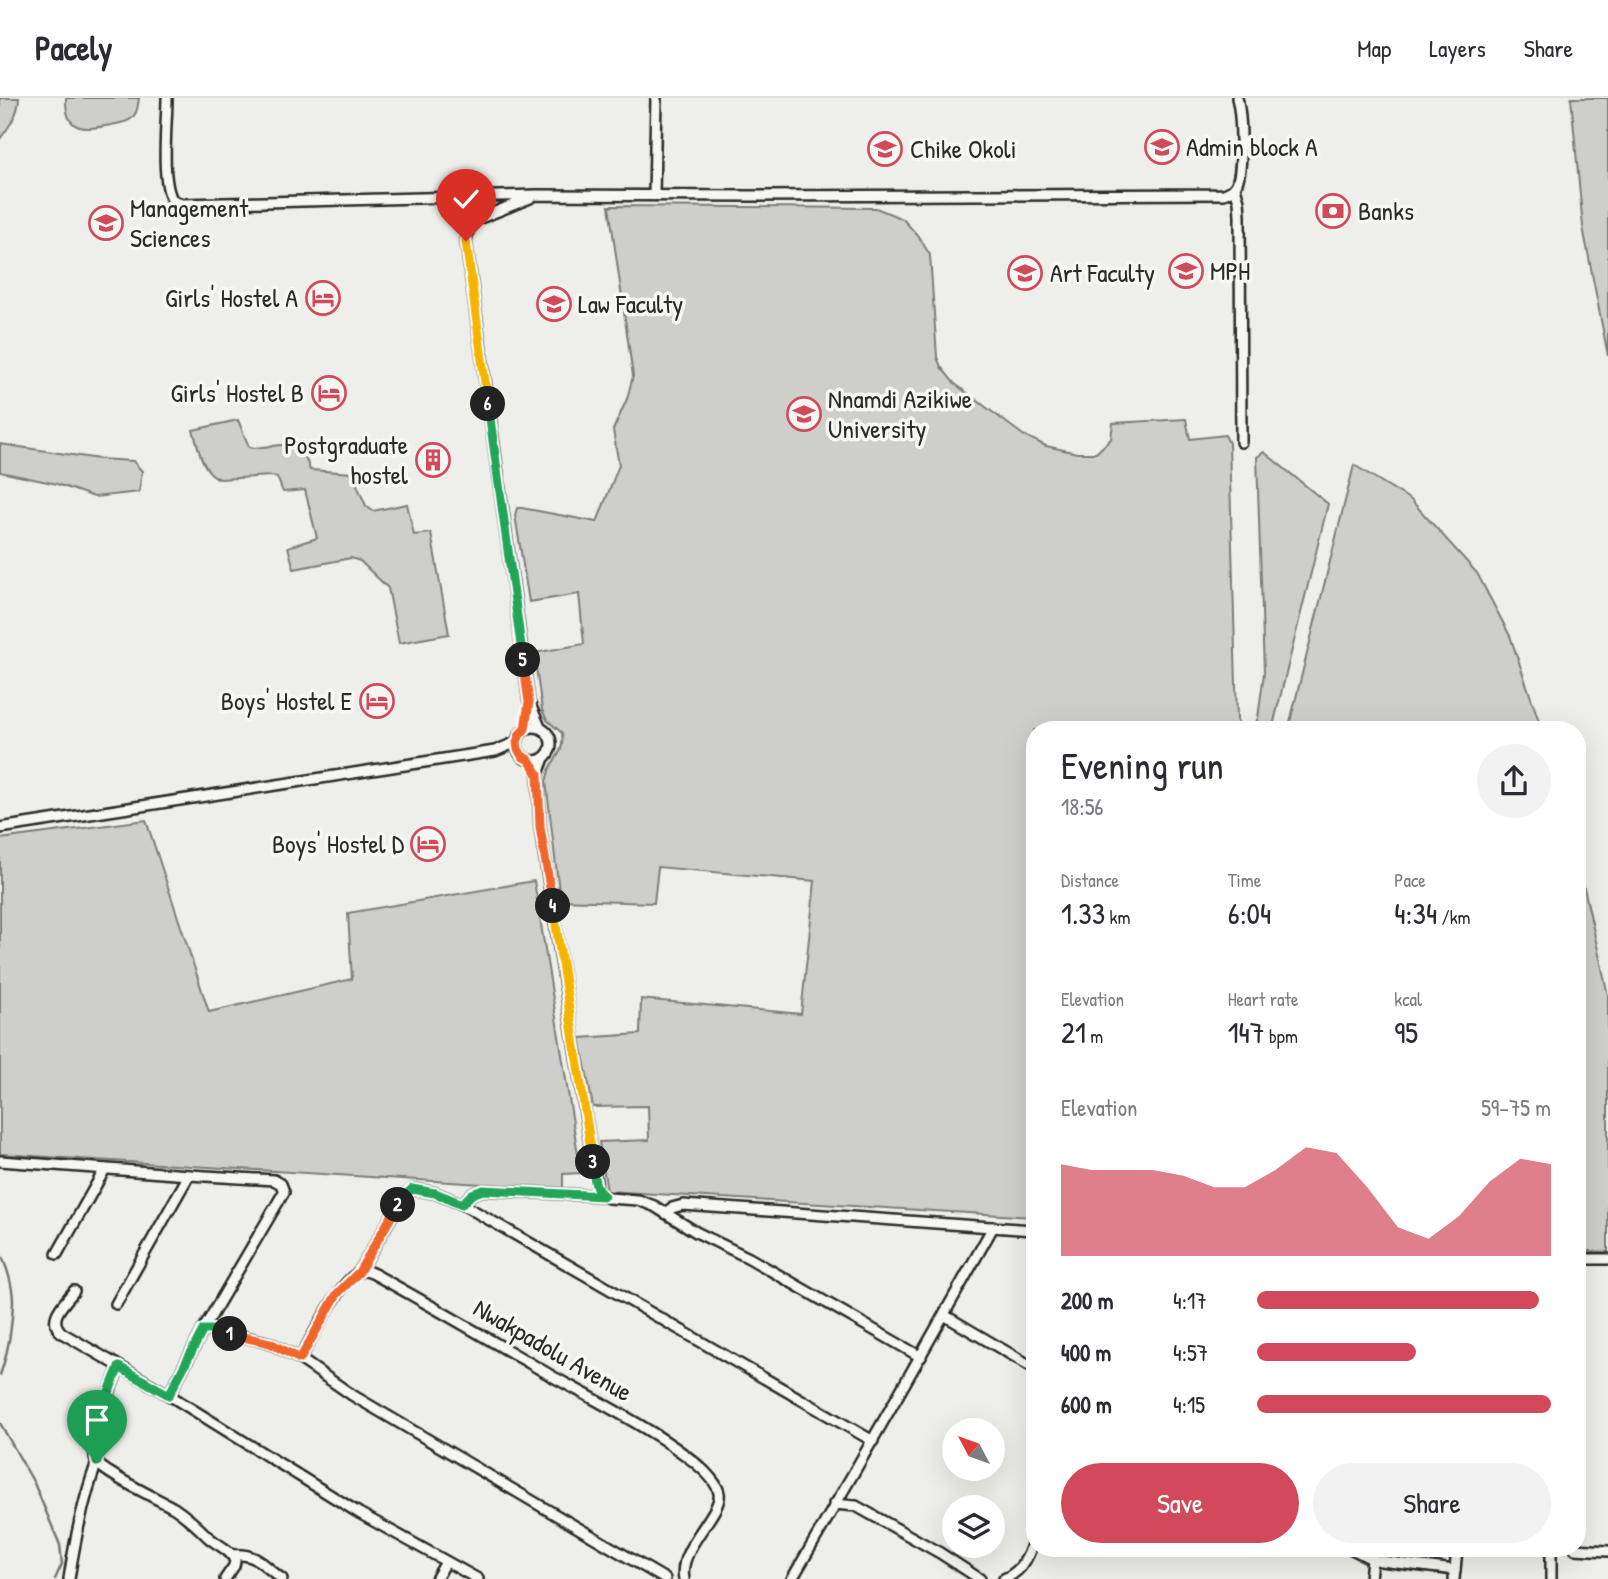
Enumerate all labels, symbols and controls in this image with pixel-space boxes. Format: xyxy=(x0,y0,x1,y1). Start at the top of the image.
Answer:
text: Pacely xyxy=(35,26,112,70)
text: Map xyxy=(1357,32,1391,64)
text: Layers xyxy=(1429,32,1486,64)
text: Share xyxy=(1524,32,1573,64)
school or university icon: Admin block A xyxy=(1143,128,1181,166)
place label: Admin block A xyxy=(1186,129,1318,164)
school or university icon: Chike Okoli xyxy=(866,130,904,168)
place label: Chike Okoli xyxy=(910,131,1017,166)
pin xyxy=(436,169,496,241)
icon: check xyxy=(447,180,485,218)
place label: Management Sciences xyxy=(130,190,249,255)
bank icon: Banks xyxy=(1314,192,1352,230)
place label: Banks xyxy=(1358,193,1414,228)
school or university icon: Management Sciences xyxy=(87,204,125,242)
school or university icon: MPH xyxy=(1167,252,1205,290)
place label: MPH xyxy=(1210,253,1250,288)
school or university icon: Art Faculty xyxy=(1006,254,1044,292)
place label: Art Faculty xyxy=(1050,255,1155,290)
hotel icon: Girls' Hostel A xyxy=(304,279,342,317)
place label: Girls' Hostel A xyxy=(165,280,298,315)
school or university icon: Law Faculty xyxy=(535,285,573,323)
place label: Law Faculty xyxy=(578,286,683,321)
hotel icon: Girls' Hostel B xyxy=(310,374,348,412)
place label: Girls' Hostel B xyxy=(170,375,304,410)
place label: Nnamdi Azikiwe University xyxy=(828,381,972,446)
pin: 6 xyxy=(470,386,505,422)
text: 6 xyxy=(484,390,491,416)
school or university icon: Nnamdi Azikiwe University xyxy=(785,395,823,433)
place label: Postgraduate hostel xyxy=(284,427,408,492)
building icon: Postgraduate hostel xyxy=(414,441,452,479)
pin: 5 xyxy=(505,642,540,678)
text: 5 xyxy=(518,646,527,672)
hotel icon: Boys' Hostel E xyxy=(358,682,396,720)
place label: Boys' Hostel E xyxy=(221,683,353,718)
text: Evening run xyxy=(1061,739,1224,791)
button: share xyxy=(1477,744,1551,818)
text: 18:56 xyxy=(1061,791,1104,822)
hotel icon: Boys' Hostel D xyxy=(409,825,447,863)
place label: Boys' Hostel D xyxy=(272,826,405,861)
text: Distance xyxy=(1061,867,1119,893)
text: Time xyxy=(1228,867,1261,893)
text: Pace xyxy=(1394,867,1426,893)
pin: 4 xyxy=(536,888,570,924)
text: 4 xyxy=(549,892,556,918)
text: 1.33 xyxy=(1061,893,1105,933)
text: 6:04 xyxy=(1228,893,1271,933)
text: 4:34 xyxy=(1394,893,1437,933)
text: km xyxy=(1105,904,1130,930)
text: /km xyxy=(1437,904,1470,930)
text: Elevation xyxy=(1061,986,1124,1012)
text: Heart rate xyxy=(1228,986,1299,1012)
text: kcal xyxy=(1394,986,1422,1012)
text: 21 xyxy=(1061,1012,1086,1052)
text: 147 xyxy=(1228,1012,1265,1052)
text: 95 xyxy=(1394,1012,1418,1052)
text: m xyxy=(1086,1023,1103,1049)
text: bpm xyxy=(1265,1023,1298,1049)
text: Elevation xyxy=(1061,1092,1137,1123)
text: 59–75 m xyxy=(1481,1092,1551,1123)
pin: 3 xyxy=(576,1144,610,1180)
text: 3 xyxy=(588,1148,597,1174)
pin: 2 xyxy=(380,1188,416,1222)
text: 2 xyxy=(393,1191,402,1217)
text: 200 m xyxy=(1061,1285,1113,1316)
text: 4:17 xyxy=(1173,1285,1207,1316)
street label: Nwakpadolu Avenue xyxy=(467,1290,639,1409)
pin: 1 xyxy=(212,1316,247,1352)
text: 1 xyxy=(226,1320,233,1346)
text: 400 m xyxy=(1061,1337,1111,1368)
text: 4:57 xyxy=(1173,1337,1208,1368)
text: 600 m xyxy=(1061,1389,1112,1420)
text: 4:15 xyxy=(1173,1389,1205,1420)
pin xyxy=(67,1390,127,1462)
icon: arrive xyxy=(78,1401,116,1439)
north arrow xyxy=(942,1418,1004,1480)
map controls xyxy=(942,1418,1005,1558)
button: Save xyxy=(1061,1463,1299,1543)
button: Share xyxy=(1313,1463,1551,1543)
button: layers xyxy=(942,1495,1005,1558)

